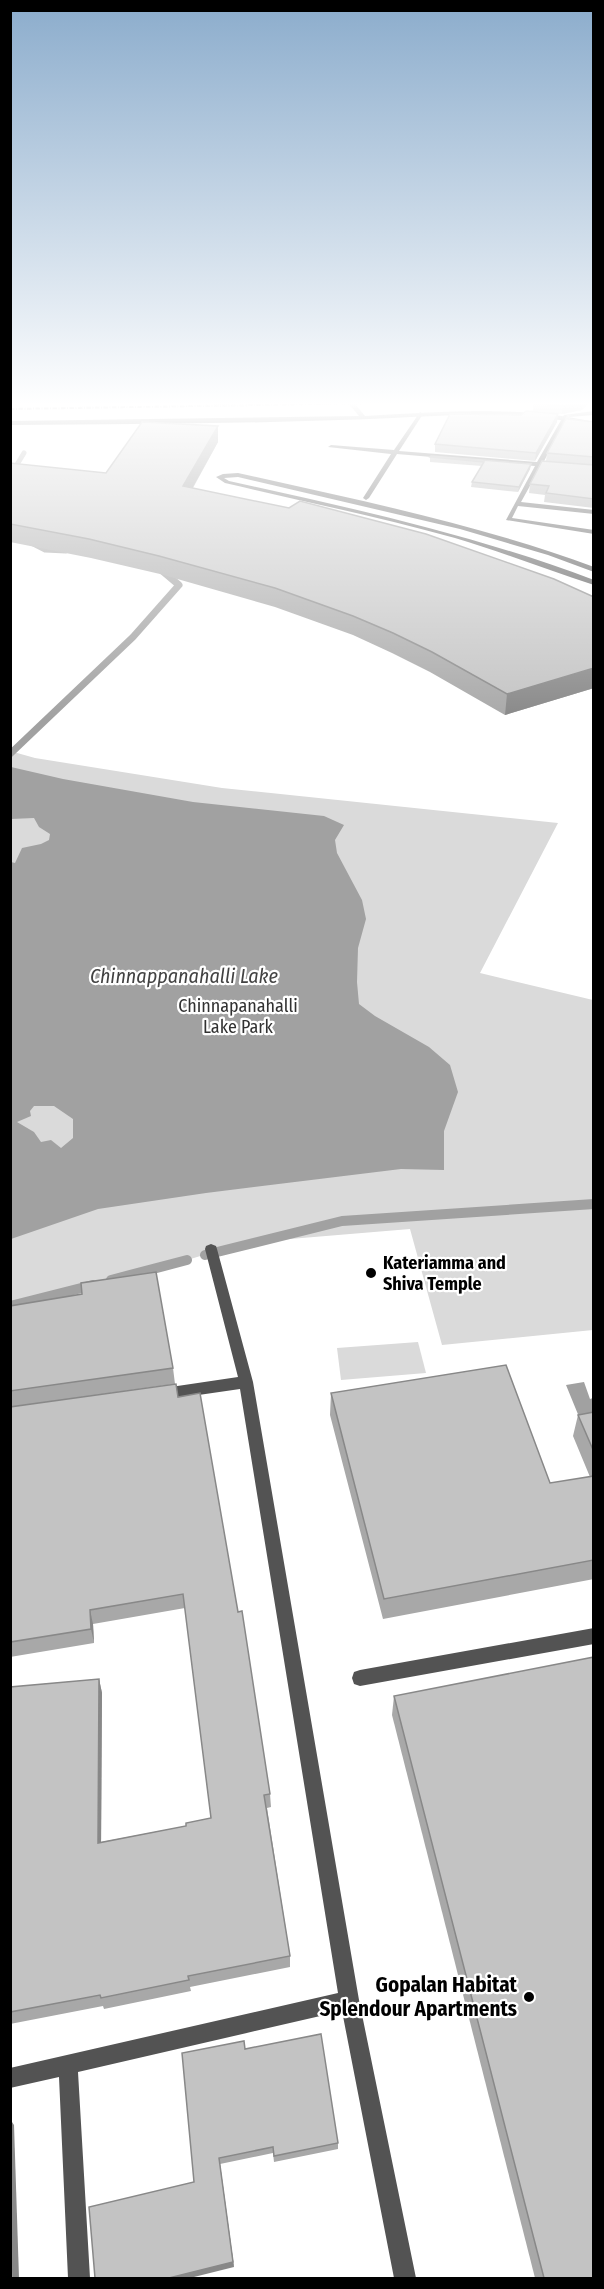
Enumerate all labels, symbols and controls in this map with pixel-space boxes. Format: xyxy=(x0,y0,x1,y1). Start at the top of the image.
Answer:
water label: Chinnappanahalli Lake xyxy=(90,964,279,988)
park label: Chinnapanahalli Lake Park xyxy=(178,995,298,1038)
place label: Kateriamma and Shiva Temple xyxy=(383,1252,506,1295)
marker: Kateriamma and Shiva Temple xyxy=(364,1266,378,1280)
place label: Gopalan Habitat Splendour Apartments xyxy=(319,1972,518,2022)
marker: Gopalan Habitat Splendour Apartments xyxy=(522,1990,536,2004)

